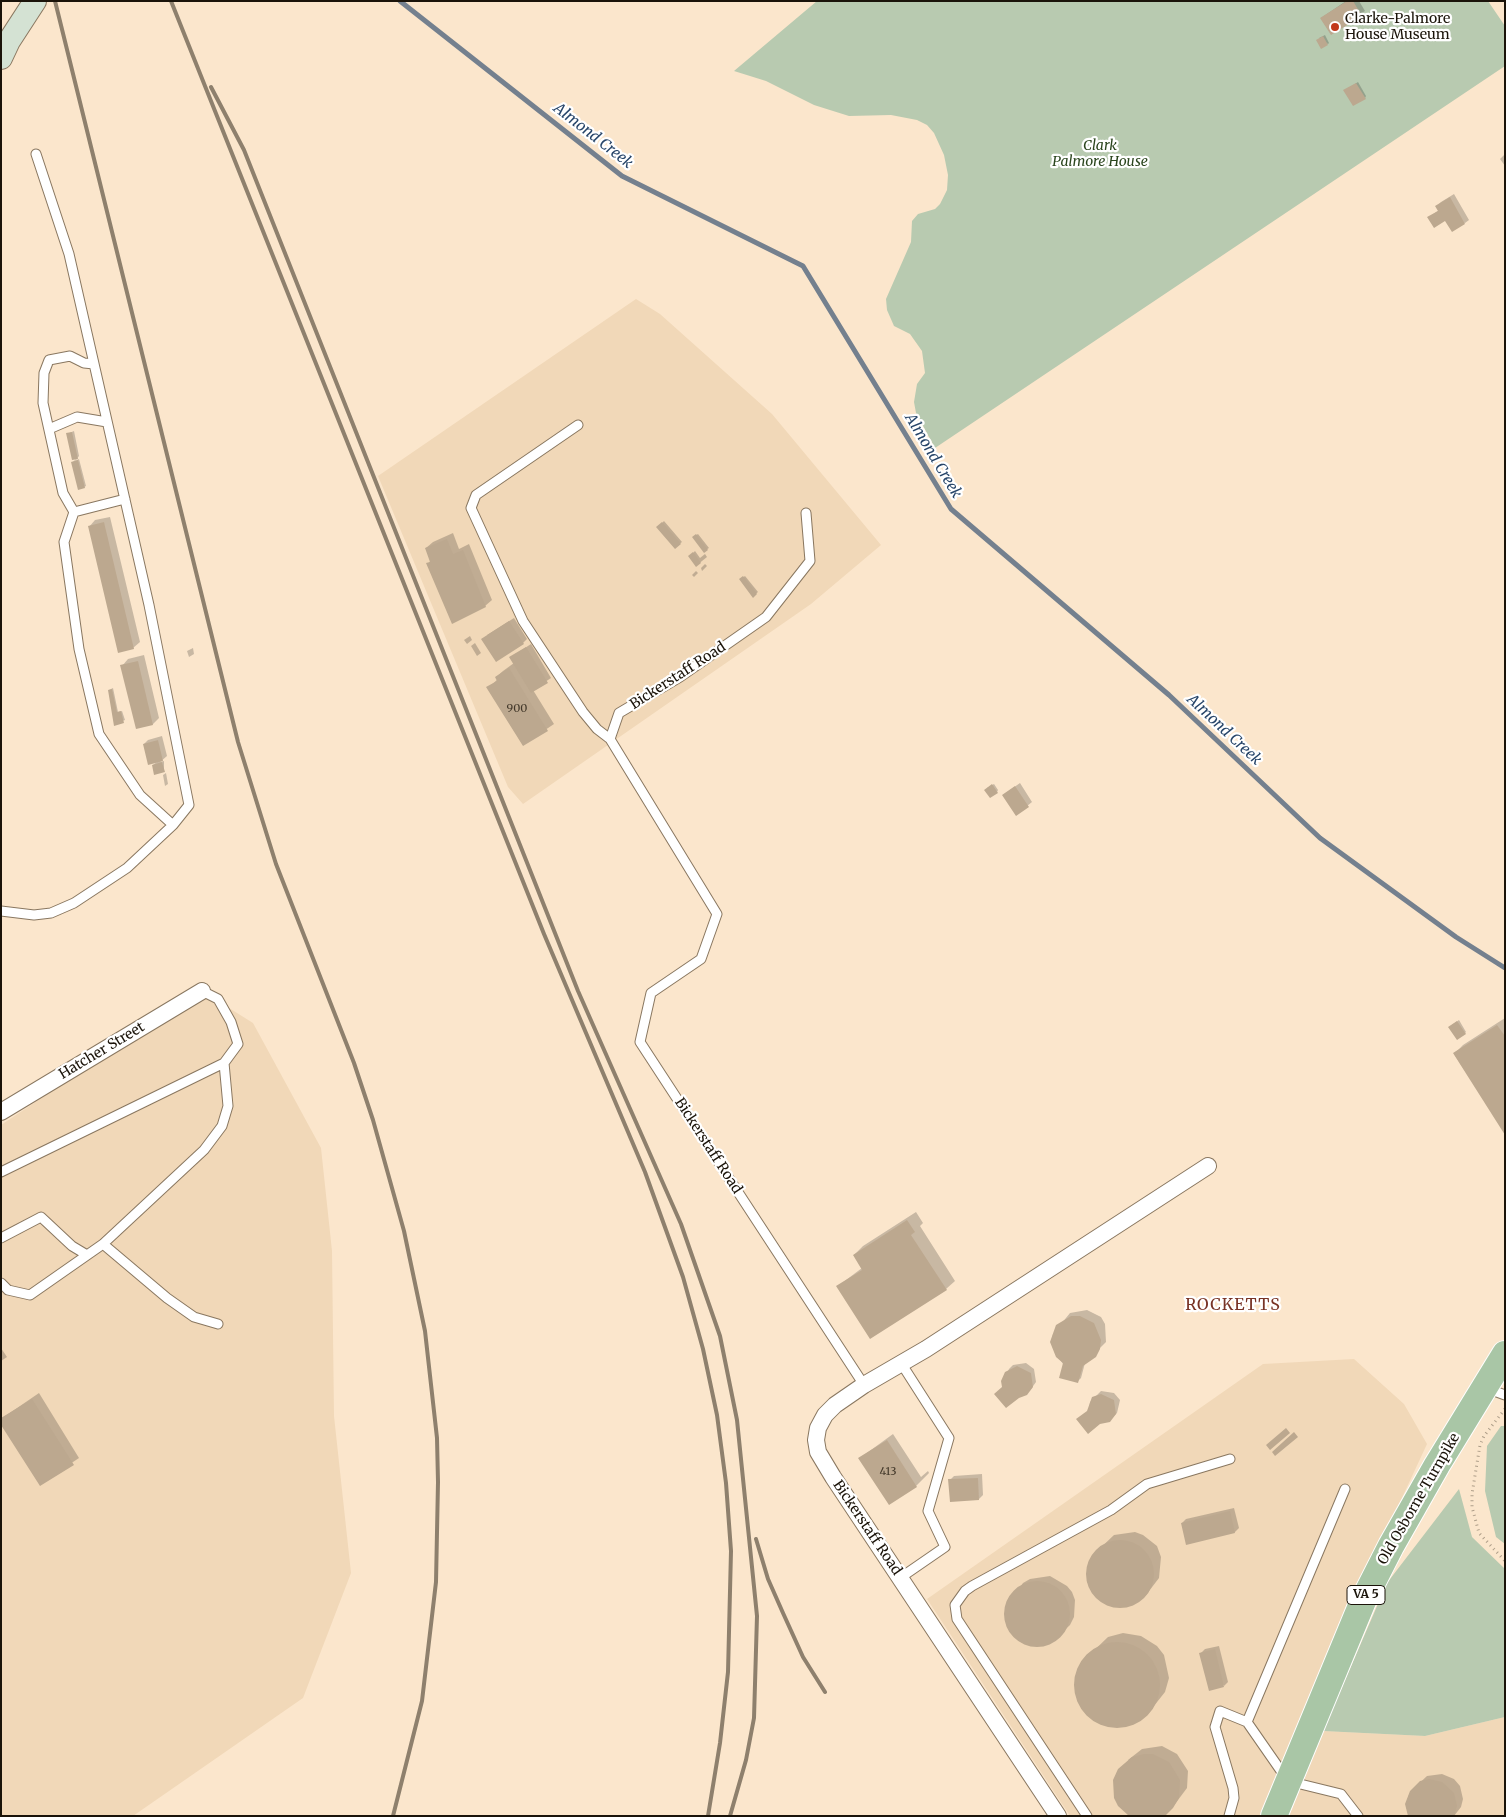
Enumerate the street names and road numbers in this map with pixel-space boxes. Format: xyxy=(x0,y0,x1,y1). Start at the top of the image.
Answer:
street label: Bickerstaff Road xyxy=(627,639,729,713)
street label: Hatcher Street xyxy=(56,1019,148,1083)
street label: Bickerstaff Road xyxy=(671,1095,745,1197)
street label: Old Osborne Turnpike xyxy=(1375,1430,1463,1568)
street label: Bickerstaff Road xyxy=(829,1477,905,1579)
road number: VA 5 xyxy=(1347,1586,1385,1604)

